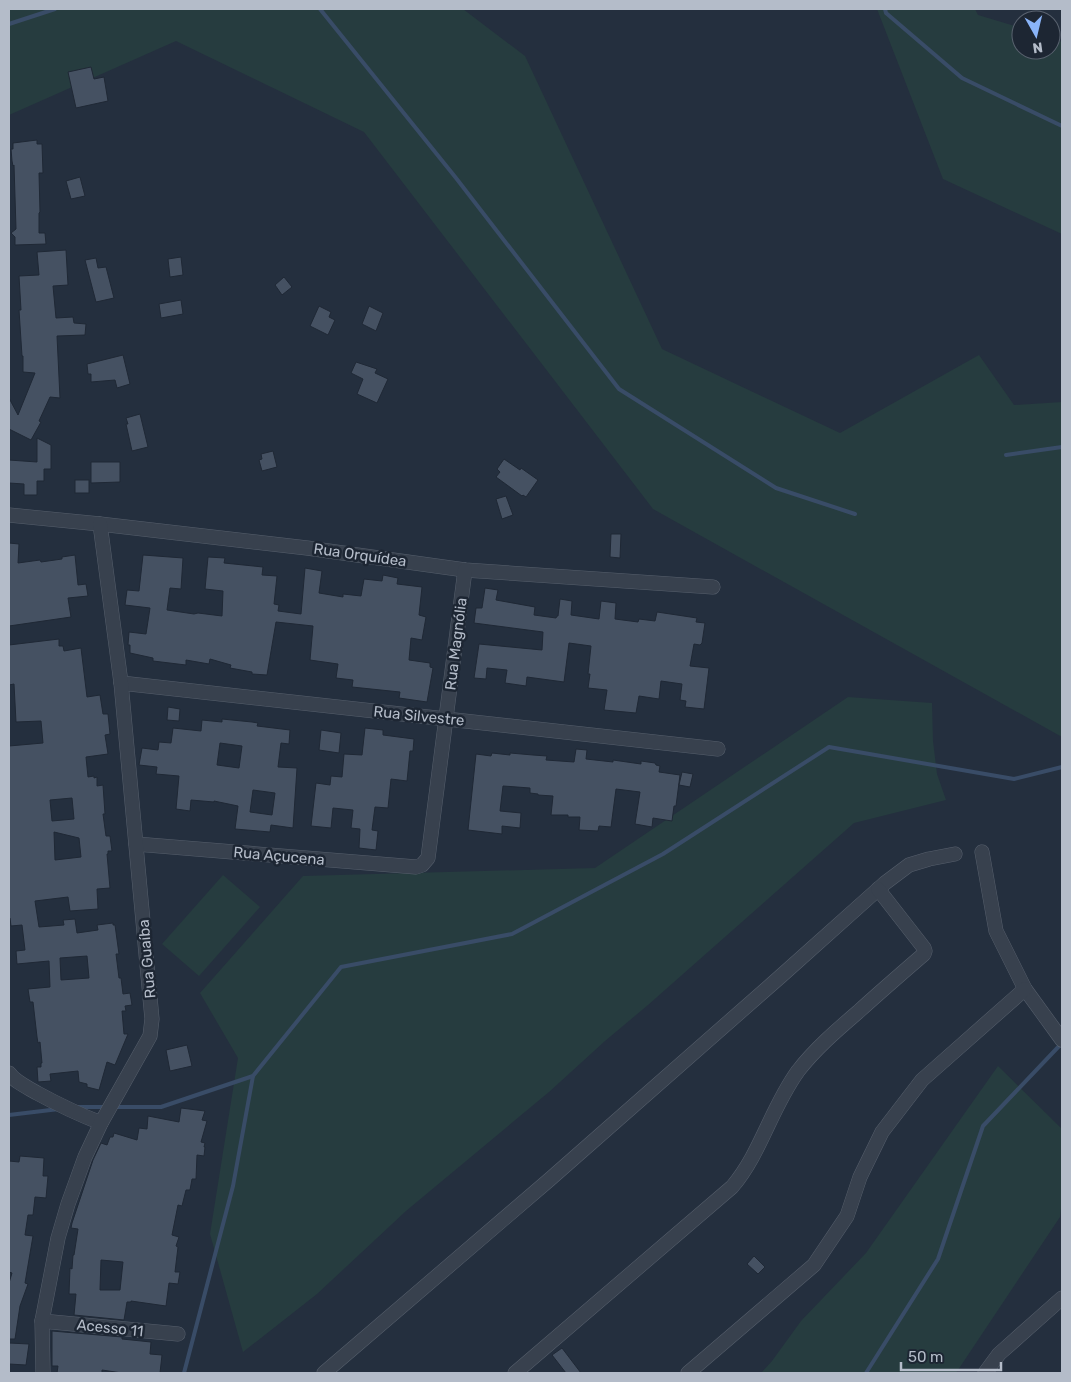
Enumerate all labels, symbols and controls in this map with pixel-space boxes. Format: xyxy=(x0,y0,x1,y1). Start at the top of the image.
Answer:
north arrow xyxy=(1011,10,1061,60)
text: N xyxy=(1032,38,1044,56)
street label: Rua Orquídea xyxy=(312,540,408,570)
street label: Rua Magnólia xyxy=(441,597,471,691)
street label: Rua Silvestre xyxy=(373,702,465,730)
street label: Rua Açucena xyxy=(233,843,325,869)
street label: Rua Guaíba xyxy=(135,919,159,999)
street label: Acesso 11 xyxy=(76,1316,144,1340)
scale bar xyxy=(901,1340,1001,1372)
text: 50 m xyxy=(908,1348,943,1366)

